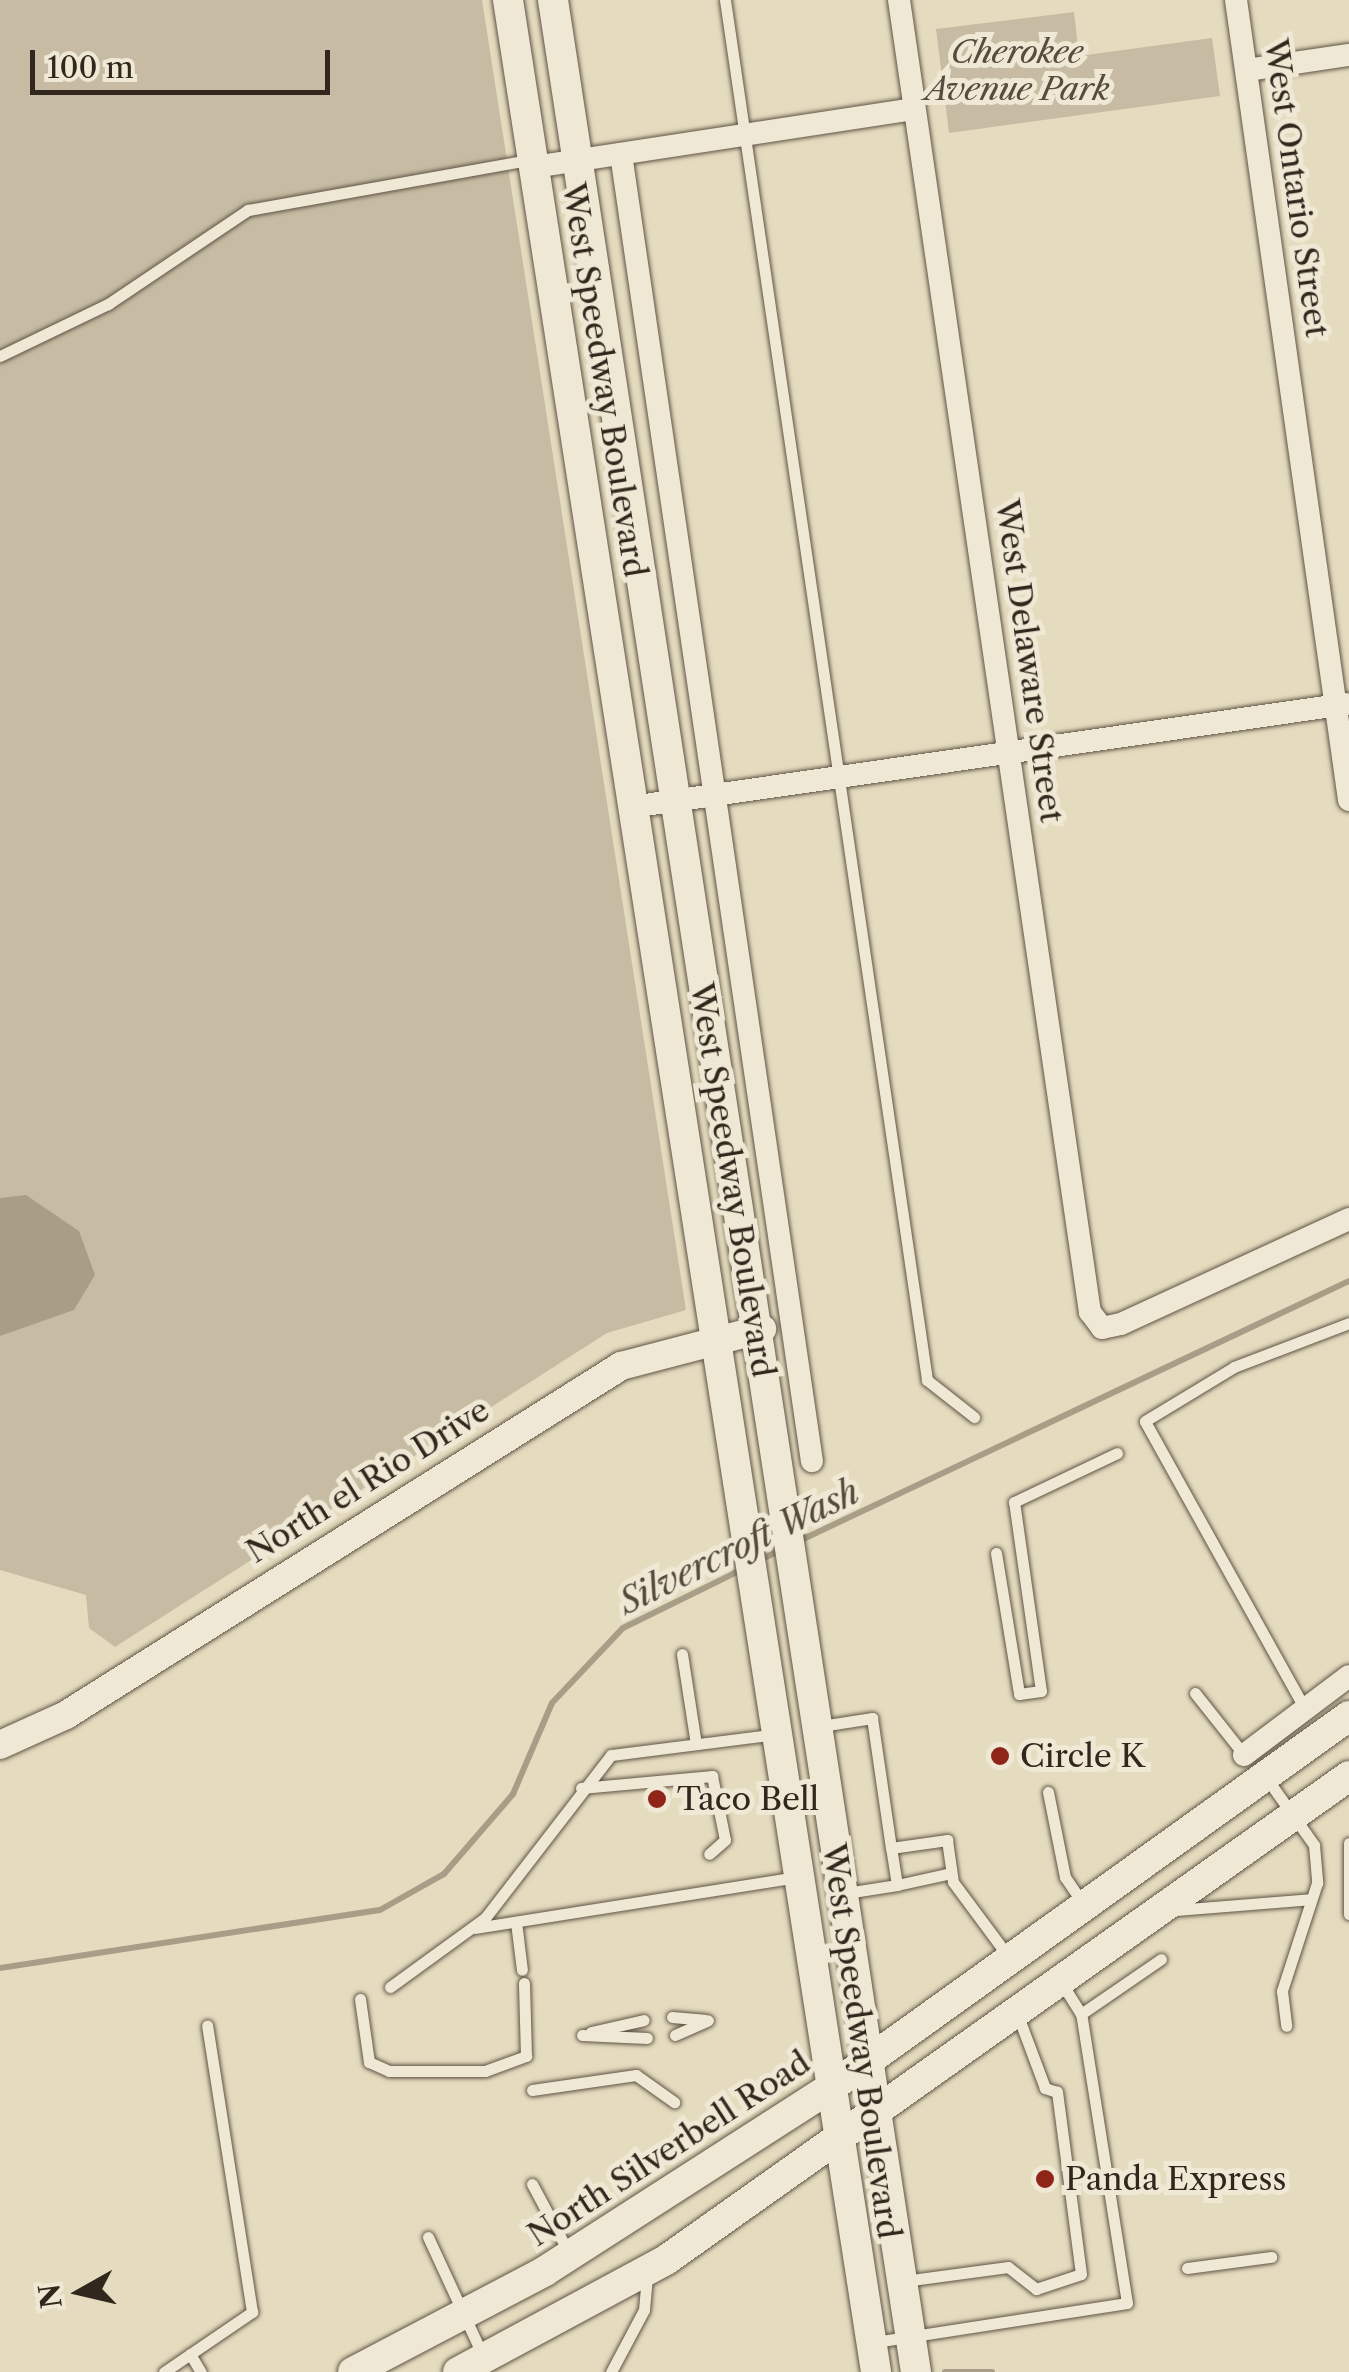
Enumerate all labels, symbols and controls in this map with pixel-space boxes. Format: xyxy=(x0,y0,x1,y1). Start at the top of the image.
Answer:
scale bar xyxy=(35,30,335,92)
park label: Cherokee Avenue Park xyxy=(924,34,1110,109)
street label: West Ontario Street xyxy=(1256,36,1336,340)
text: 100 m xyxy=(47,49,134,86)
street label: West Speedway Boulevard xyxy=(554,179,654,581)
street label: West Delaware Street xyxy=(987,497,1071,825)
street label: West Speedway Boulevard xyxy=(682,979,782,1381)
street label: North el Rio Drive xyxy=(240,1391,496,1571)
water label: Silvercroft Wash xyxy=(612,1471,866,1623)
place label: Circle K xyxy=(1020,1737,1145,1775)
marker: Circle K xyxy=(989,1745,1011,1767)
place label: Taco Bell xyxy=(677,1780,819,1818)
marker: Taco Bell xyxy=(646,1788,668,1810)
street label: West Speedway Boulevard xyxy=(814,1840,908,2242)
street label: North Silverbell Road xyxy=(521,2043,817,2255)
place label: Panda Express xyxy=(1065,2160,1287,2198)
marker: Panda Express xyxy=(1034,2168,1056,2190)
north arrow xyxy=(30,2242,130,2342)
text: N xyxy=(32,2282,69,2311)

